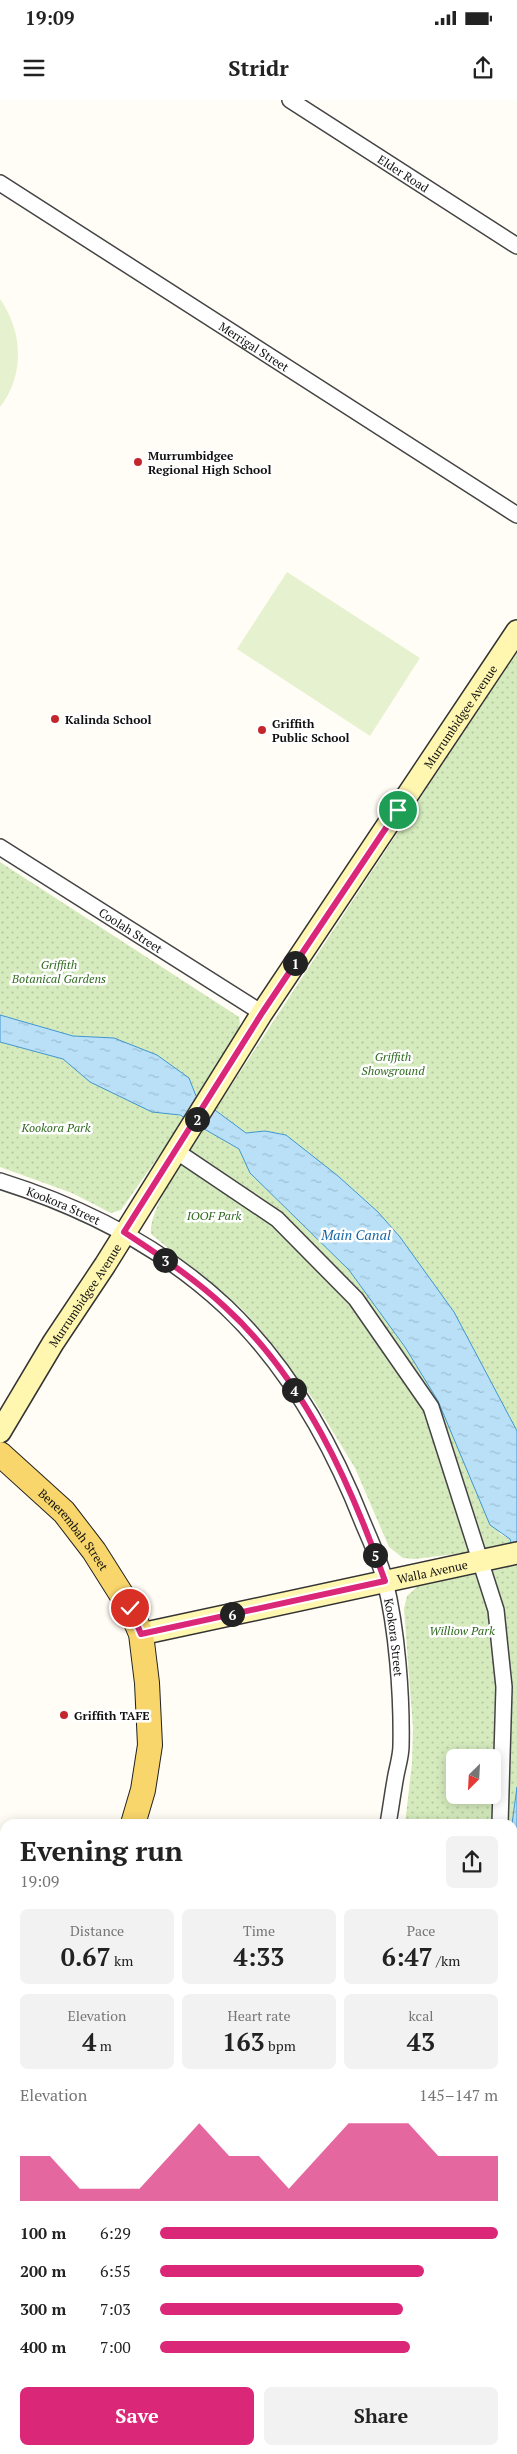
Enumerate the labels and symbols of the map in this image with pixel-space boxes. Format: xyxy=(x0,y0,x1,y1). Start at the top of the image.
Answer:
street label: Elder Road xyxy=(375,151,432,195)
street label: Merrigal Street xyxy=(216,318,292,374)
place label: Murrumbidgee Regional High School xyxy=(148,448,271,477)
marker: Murrumbidgee Regional High School xyxy=(132,456,144,468)
street label: Murrumbidgee Avenue xyxy=(420,662,500,771)
place label: Kalinda School xyxy=(65,712,151,727)
marker: Kalinda School xyxy=(49,713,61,725)
place label: Griffith Public School xyxy=(272,716,350,745)
marker: Griffith Public School xyxy=(256,724,268,736)
pin xyxy=(377,789,419,831)
street label: Coolah Street xyxy=(96,904,166,956)
pin: 1 xyxy=(282,950,308,976)
park label: Griffith Botanical Gardens xyxy=(11,957,106,986)
park label: Griffith Showground xyxy=(361,1049,425,1078)
pin: 2 xyxy=(184,1106,210,1132)
park label: Kookora Park xyxy=(20,1120,91,1135)
street label: Kookora Street xyxy=(25,1183,104,1228)
park label: IOOF Park xyxy=(186,1208,242,1223)
water label: Main Canal xyxy=(320,1225,391,1244)
street label: Murrumbidgee Avenue xyxy=(45,1240,124,1350)
pin: 3 xyxy=(152,1248,178,1272)
pin: 4 xyxy=(282,1378,306,1402)
street label: Benerembah Street xyxy=(36,1485,112,1574)
pin: 5 xyxy=(362,1542,388,1568)
street label: Walla Avenue xyxy=(396,1556,469,1586)
pin xyxy=(109,1587,151,1629)
street label: Kookora Street xyxy=(382,1597,407,1678)
pin: 6 xyxy=(220,1602,244,1626)
park label: Williow Park xyxy=(429,1623,495,1638)
place label: Griffith TAFE xyxy=(74,1708,150,1723)
marker: Griffith TAFE xyxy=(58,1709,70,1721)
north arrow xyxy=(446,1749,501,1804)

